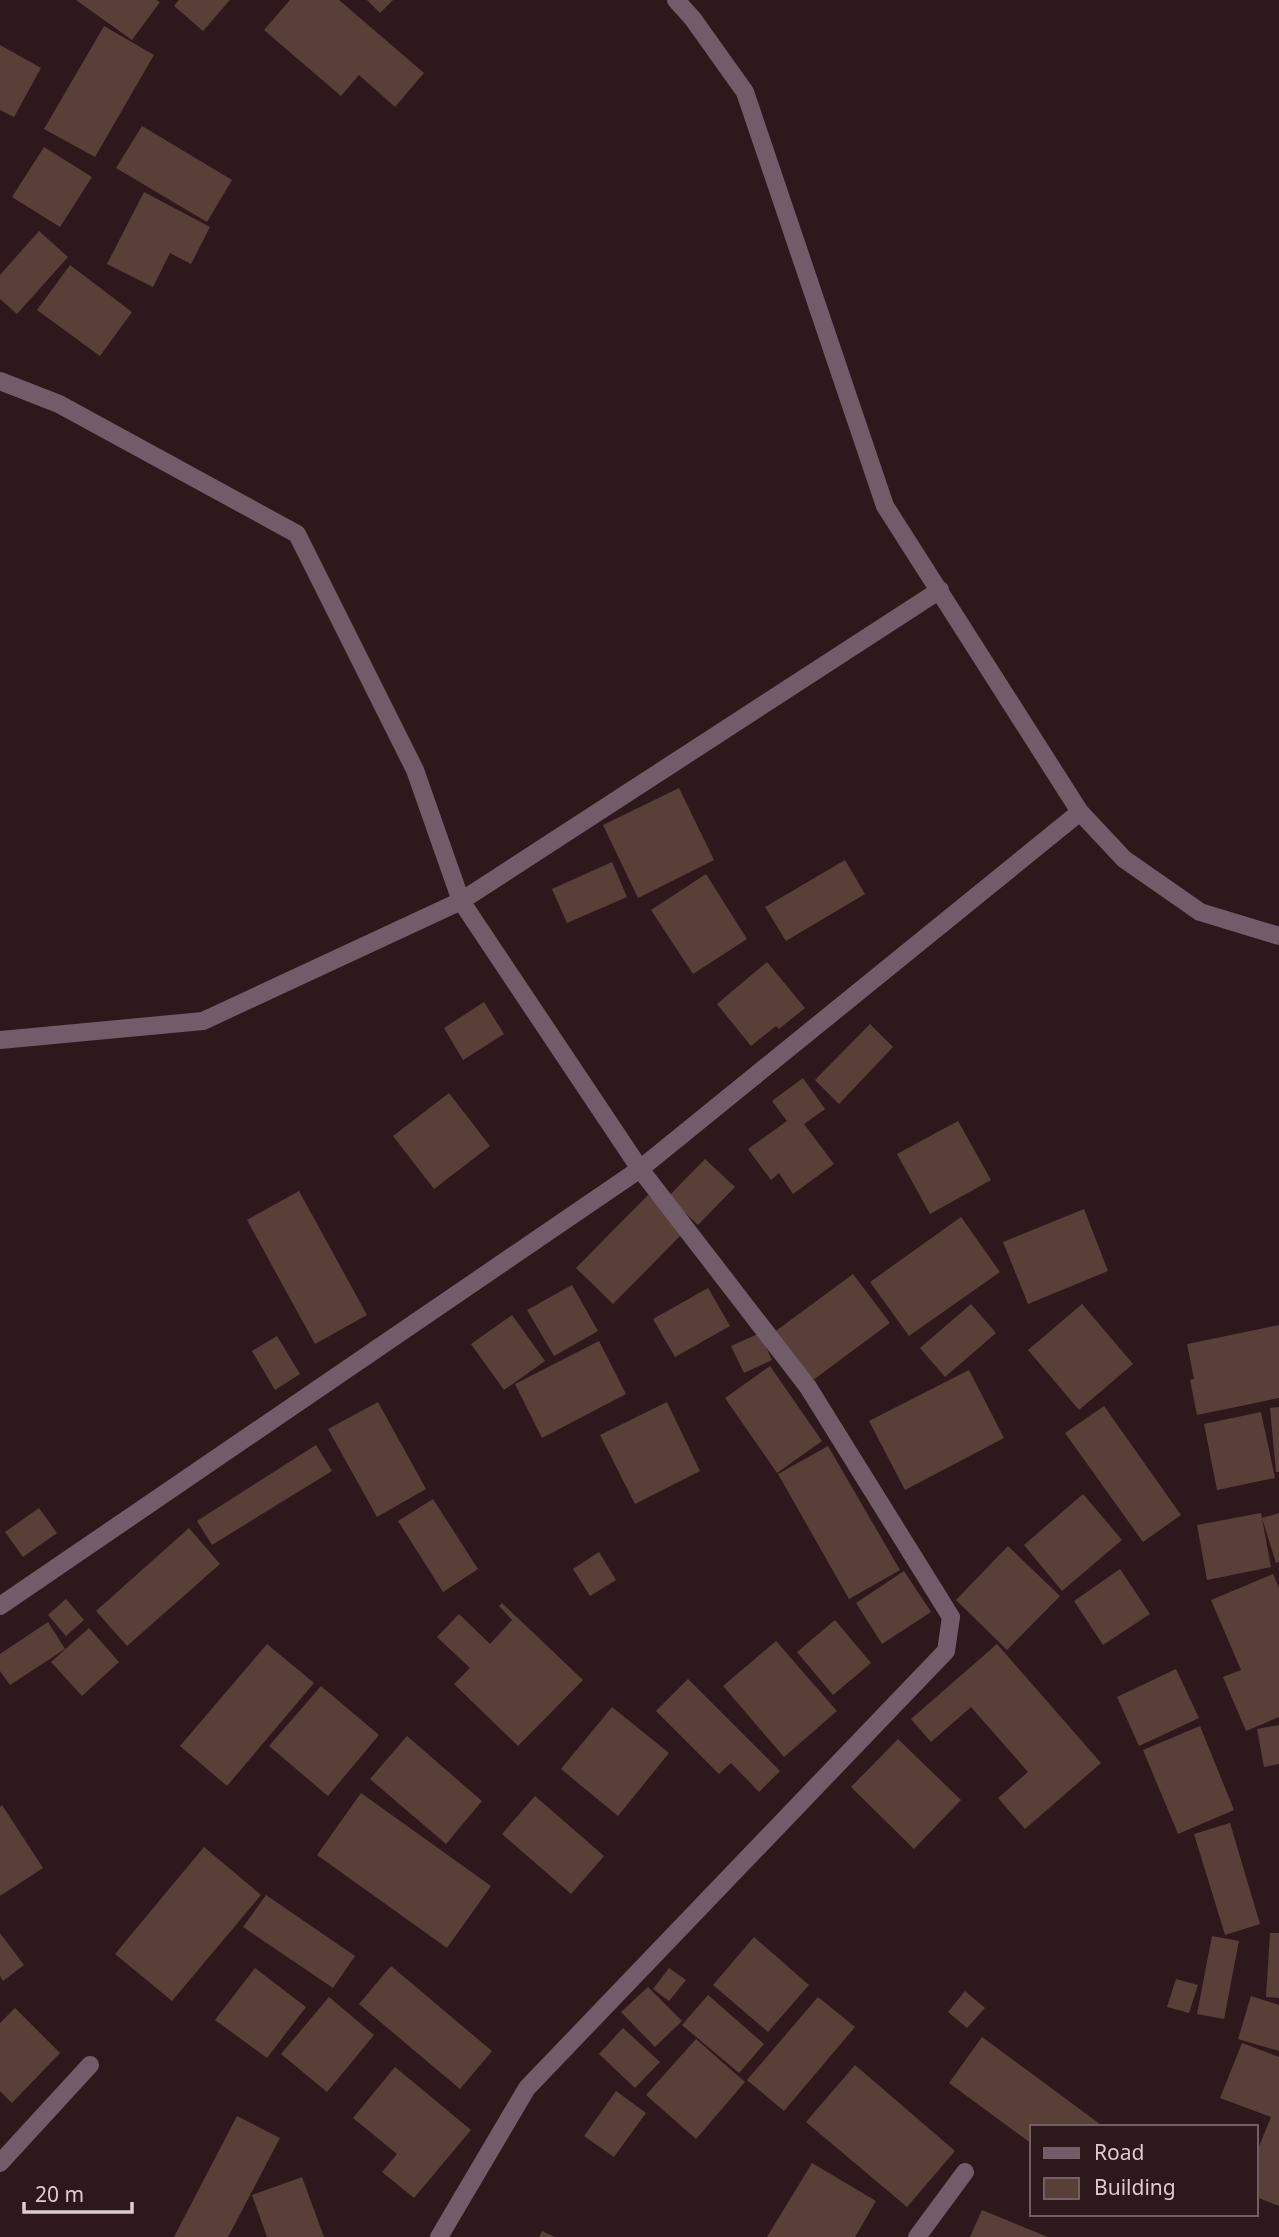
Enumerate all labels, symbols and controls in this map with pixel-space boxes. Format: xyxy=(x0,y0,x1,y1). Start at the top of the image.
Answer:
legend xyxy=(1030,2125,1258,2216)
text: Road xyxy=(1094,2138,1144,2166)
scale bar xyxy=(24,2170,133,2214)
text: Building xyxy=(1094,2173,1176,2201)
text: 20 m xyxy=(35,2180,84,2208)

